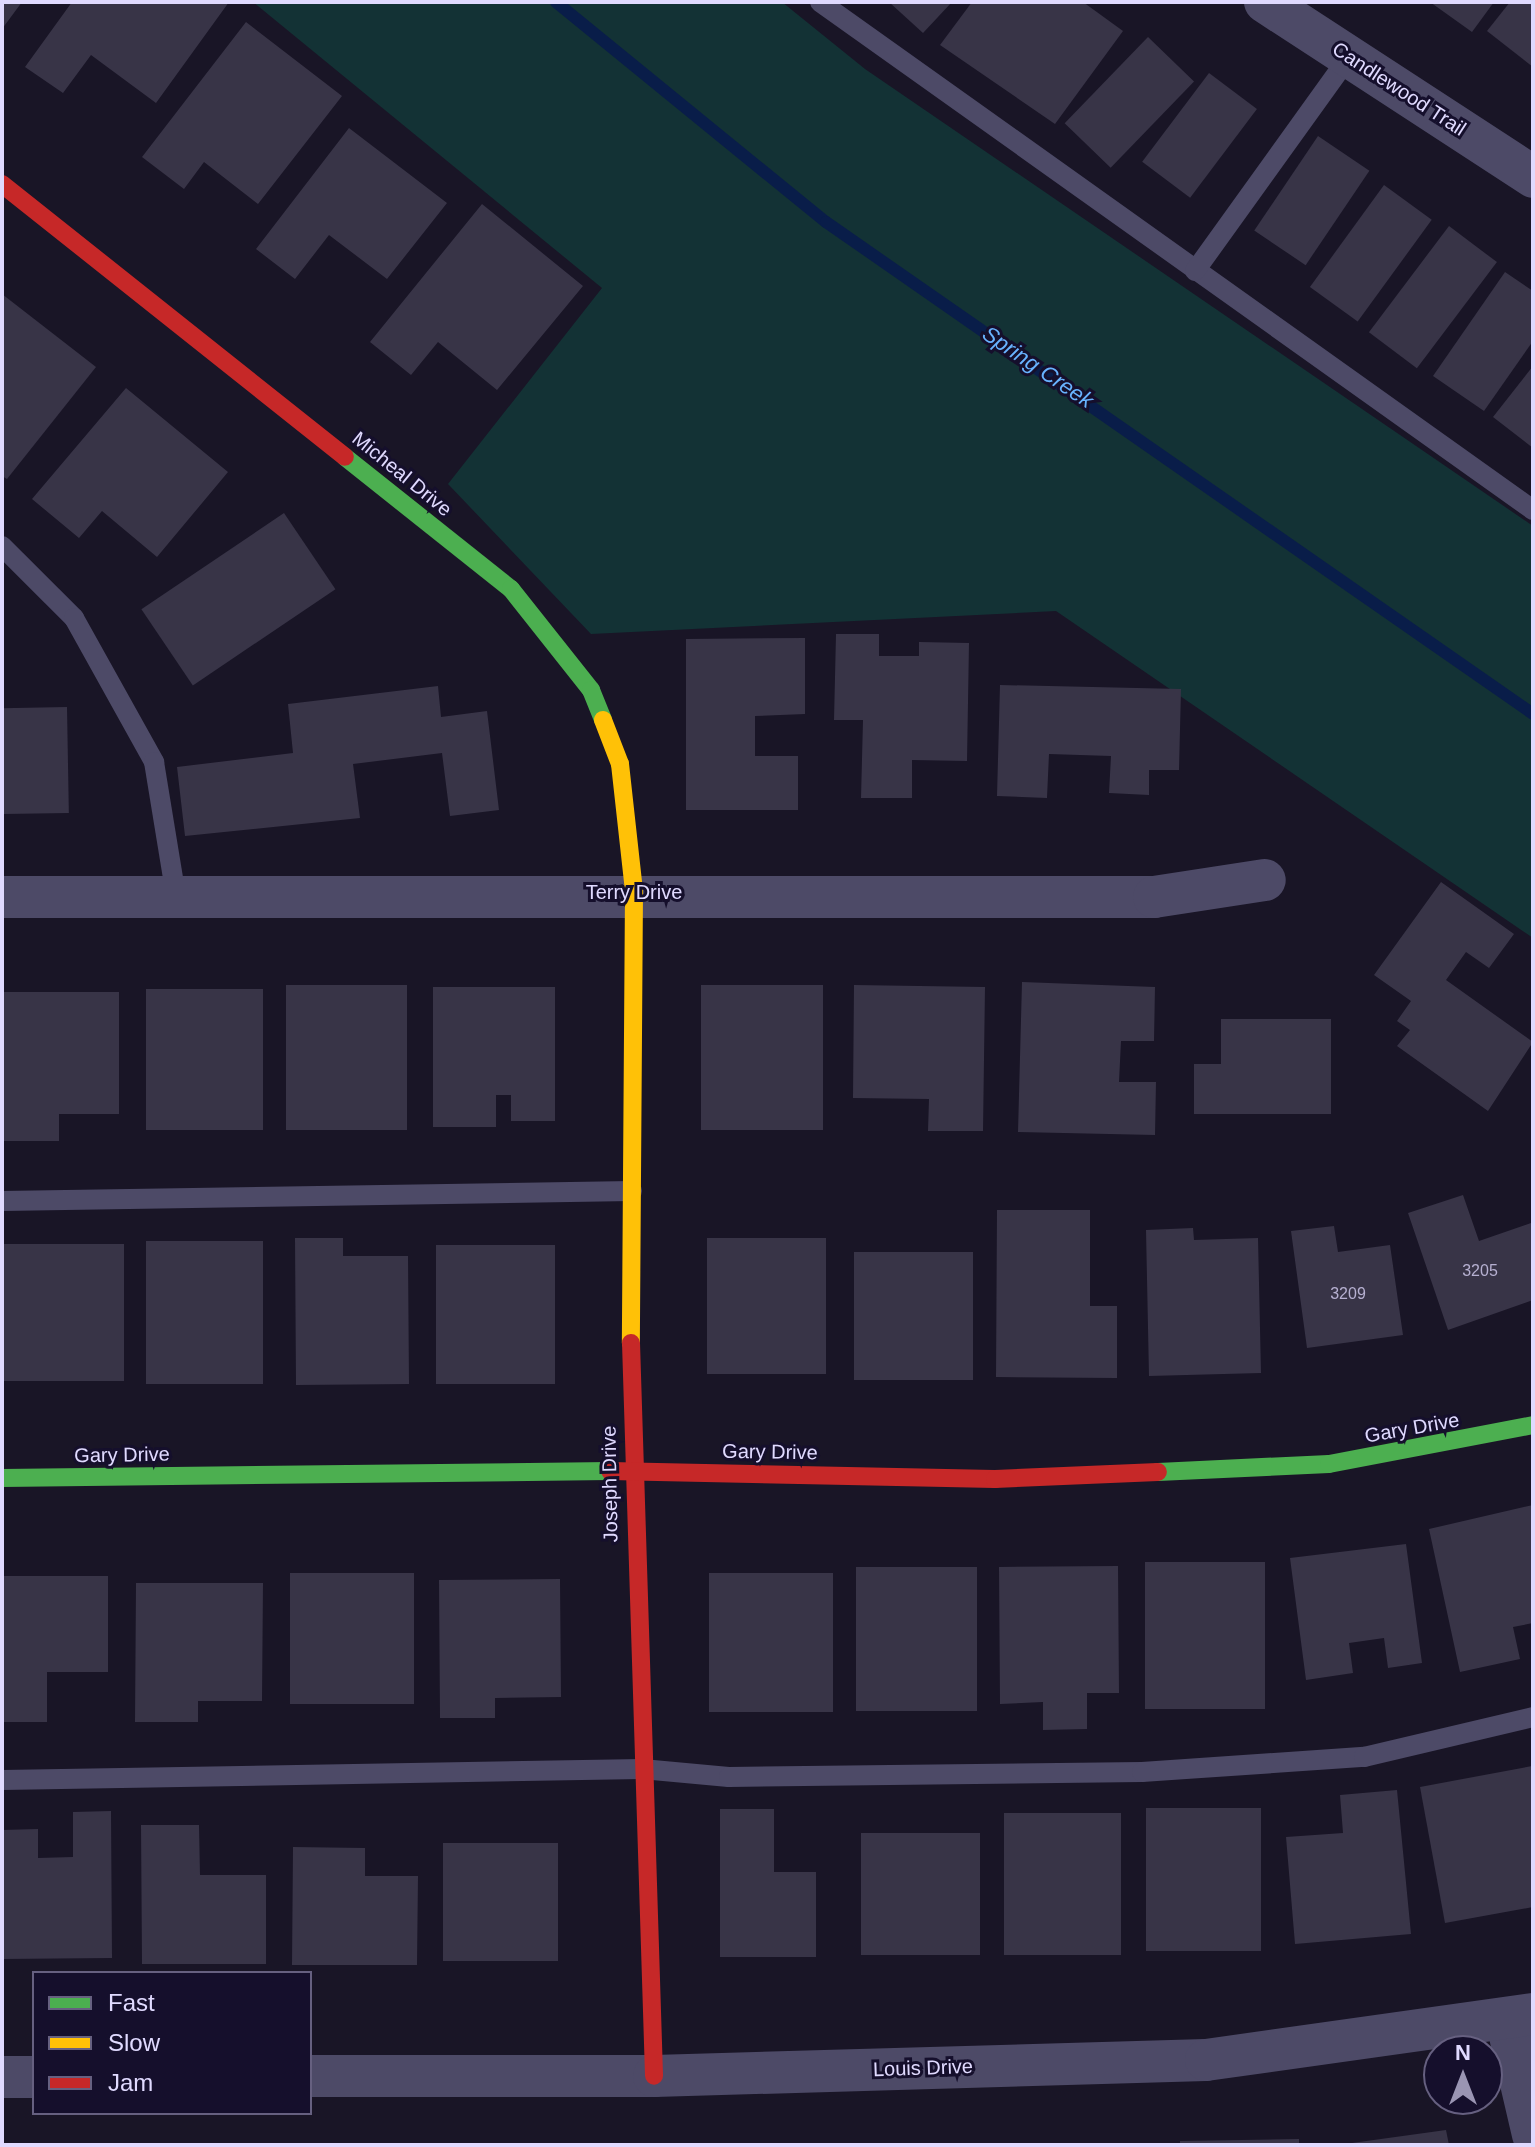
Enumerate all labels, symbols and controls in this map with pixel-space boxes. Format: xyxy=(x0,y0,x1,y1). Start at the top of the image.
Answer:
street label: Candlewood Trail xyxy=(1328,37,1470,141)
water label: Spring Creek xyxy=(977,320,1099,414)
street label: Micheal Drive xyxy=(347,427,457,521)
street label: Terry Drive xyxy=(586,880,682,904)
house number: 3205 xyxy=(1462,1261,1498,1281)
house number: 3209 xyxy=(1330,1284,1366,1304)
street label: Gary Drive xyxy=(1363,1408,1461,1448)
street label: Joseph Drive xyxy=(597,1425,623,1543)
street label: Gary Drive xyxy=(722,1439,818,1465)
street label: Gary Drive xyxy=(74,1442,170,1468)
legend xyxy=(32,1971,312,2115)
text: Fast xyxy=(108,1989,155,2016)
text: Slow xyxy=(108,2029,160,2056)
north arrow xyxy=(1423,2035,1503,2115)
text: N xyxy=(1455,2040,1471,2065)
street label: Louis Drive xyxy=(873,2054,973,2082)
text: Jam xyxy=(108,2069,153,2096)

